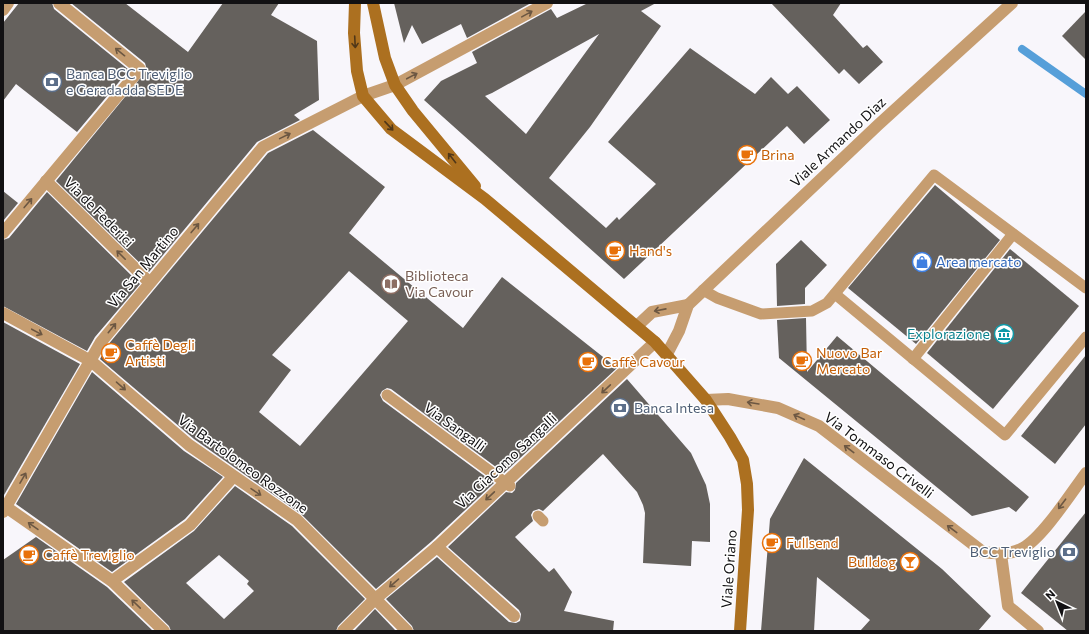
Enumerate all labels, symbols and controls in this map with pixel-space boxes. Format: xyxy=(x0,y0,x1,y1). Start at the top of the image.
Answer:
one-way arrow xyxy=(521,10,533,17)
one-way arrow xyxy=(351,35,359,48)
one-way arrow xyxy=(114,48,125,57)
place label: Banca BCC Treviglio e Geradadda SEDE xyxy=(66,65,192,98)
bank icon: Banca BCC Treviglio e Geradadda SEDE xyxy=(41,71,63,93)
one-way arrow xyxy=(406,72,418,79)
street label: Viale Armando Diaz xyxy=(786,93,889,190)
one-way arrow xyxy=(384,121,393,131)
one-way arrow xyxy=(279,132,291,139)
cafe icon: Brina xyxy=(736,144,758,166)
place label: Brina xyxy=(761,146,795,163)
one-way arrow xyxy=(448,152,457,163)
street label: Via de Federici xyxy=(61,173,138,250)
one-way arrow xyxy=(23,197,32,208)
street label: Via San Martino xyxy=(104,222,182,311)
one-way arrow xyxy=(190,222,199,233)
cafe icon: Hand's xyxy=(604,240,626,262)
place label: Hand's xyxy=(629,242,672,259)
one-way arrow xyxy=(116,250,126,260)
shop icon: Area mercato xyxy=(911,251,933,273)
place label: Area mercato xyxy=(936,253,1022,270)
place label: Biblioteca Via Cavour xyxy=(405,267,474,300)
library icon: Biblioteca Via Cavour xyxy=(380,273,402,295)
one-way arrow xyxy=(654,307,667,315)
one-way arrow xyxy=(108,322,116,333)
museum icon: Explorazione xyxy=(993,323,1015,345)
place label: Explorazione xyxy=(907,325,990,342)
one-way arrow xyxy=(31,328,43,336)
place label: Caffè Degli Artisti xyxy=(125,336,195,369)
cafe icon: Caffè Degli Artisti xyxy=(100,342,122,364)
place label: Nuovo Bar Mercato xyxy=(816,344,883,377)
cafe icon: Nuovo Bar Mercato xyxy=(791,350,813,372)
cafe icon: Caffè Cavour xyxy=(577,351,599,373)
place label: Caffè Cavour xyxy=(602,353,685,370)
one-way arrow xyxy=(115,382,126,391)
one-way arrow xyxy=(601,384,611,394)
bank icon: Banca Intesa xyxy=(609,397,631,419)
street label: Via Sangalli xyxy=(421,398,490,455)
place label: Banca Intesa xyxy=(634,399,714,416)
one-way arrow xyxy=(747,399,760,407)
street label: Via Tommaso Crivelli xyxy=(821,408,937,501)
street label: Via Giacomo Sangalli xyxy=(452,409,560,512)
street label: Via Bartolomeo Rozzone xyxy=(175,411,312,517)
one-way arrow xyxy=(793,413,805,420)
one-way arrow xyxy=(844,445,855,454)
one-way arrow xyxy=(20,472,28,484)
one-way arrow xyxy=(250,488,261,496)
one-way arrow xyxy=(485,492,495,501)
one-way arrow xyxy=(1058,498,1067,509)
one-way arrow xyxy=(28,522,39,530)
one-way arrow xyxy=(947,524,958,533)
street label: Viale Oriano xyxy=(717,529,740,609)
cafe icon: Fullsend xyxy=(761,532,783,554)
place label: Fullsend xyxy=(786,534,839,551)
bank icon: BCC Treviglio xyxy=(1058,541,1080,563)
place label: BCC Treviglio xyxy=(970,543,1055,560)
cafe icon: Caffè Treviglio xyxy=(18,544,40,566)
place label: Caffè Treviglio xyxy=(43,546,135,563)
bar icon: Bulldog xyxy=(899,551,921,573)
place label: Bulldog xyxy=(848,553,896,570)
one-way arrow xyxy=(389,579,399,588)
north arrow xyxy=(1037,582,1077,622)
text: N xyxy=(1042,587,1057,602)
one-way arrow xyxy=(131,599,141,609)

